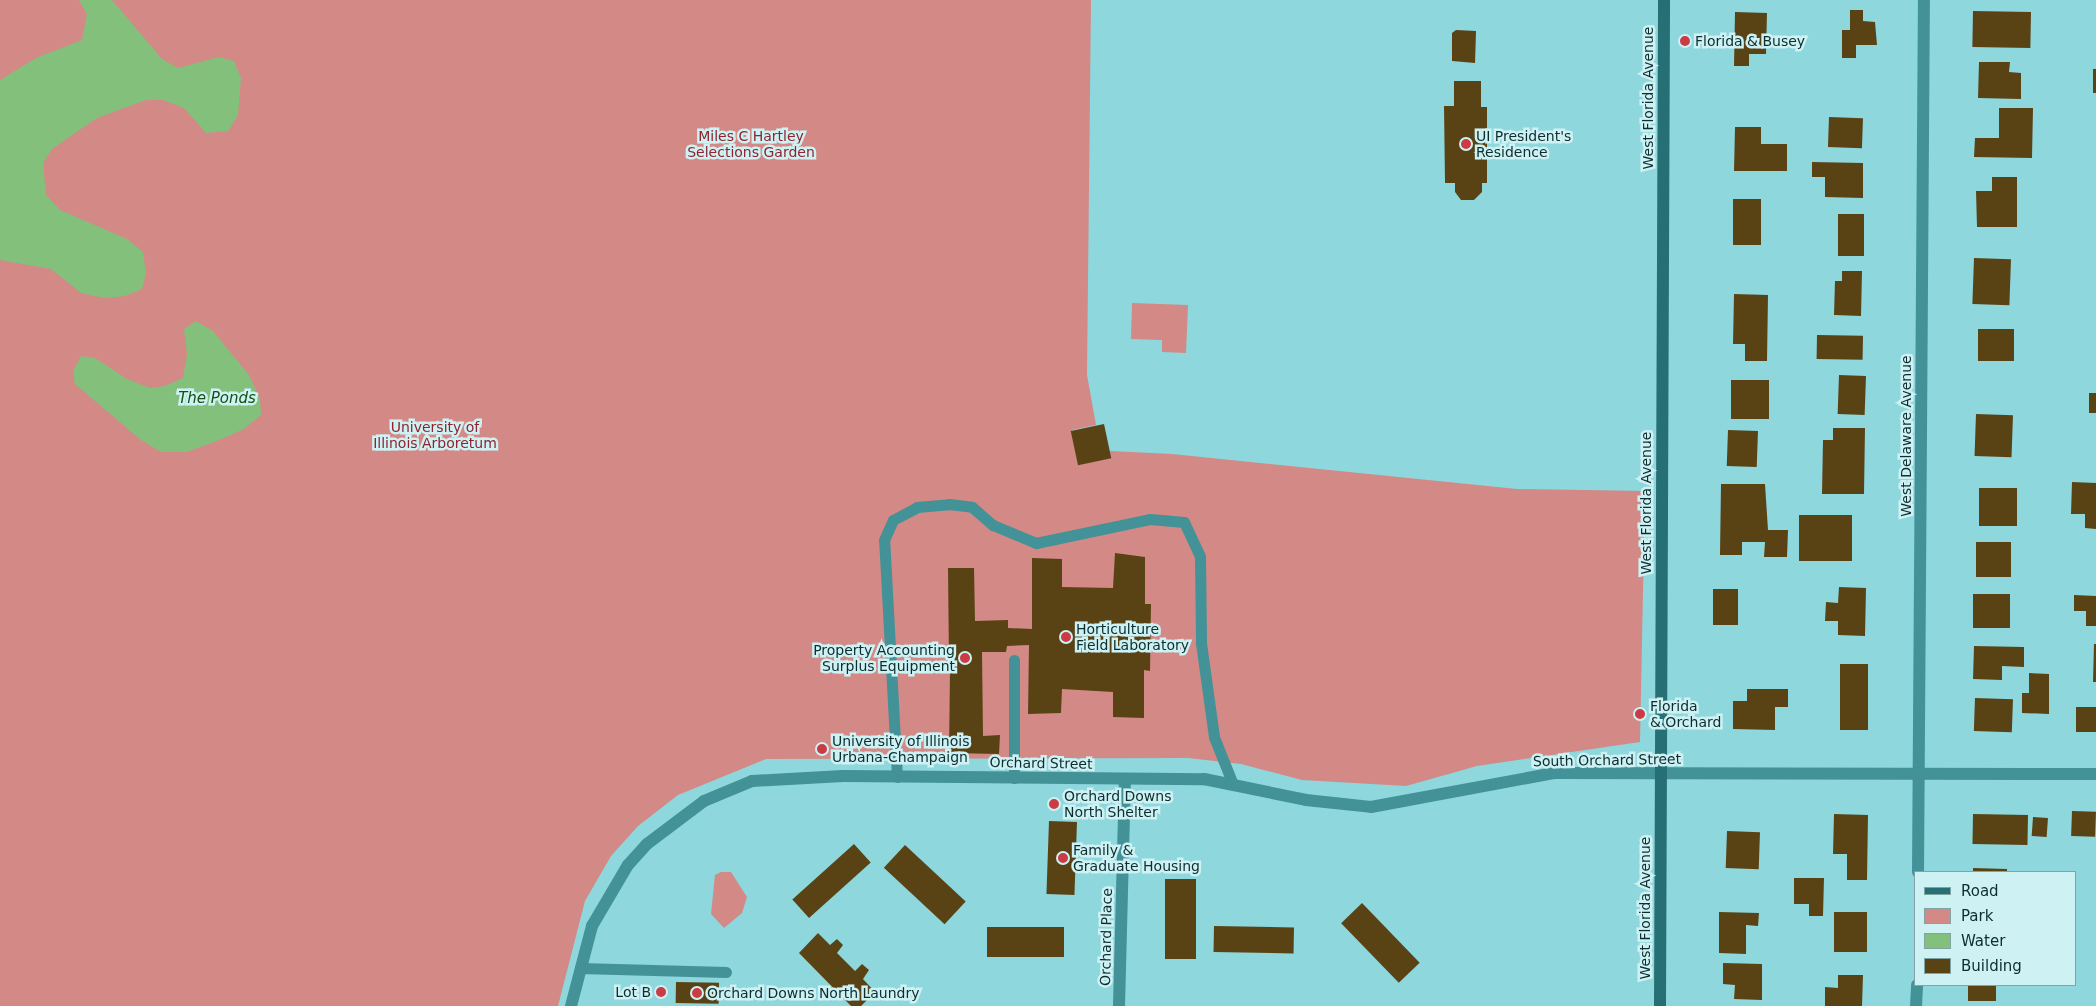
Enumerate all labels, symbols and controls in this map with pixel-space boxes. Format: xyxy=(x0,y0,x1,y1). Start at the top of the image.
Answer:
street label: West Florida Avenue xyxy=(1640,27,1656,169)
place label: Florida & Busey xyxy=(1695,33,1805,49)
marker: Florida & Busey xyxy=(1679,35,1691,47)
park label: Miles C Hartley Selections Garden xyxy=(687,128,815,160)
place label: UI President's Residence xyxy=(1476,128,1571,160)
marker: UI President's Residence xyxy=(1460,138,1472,150)
street label: West Delaware Avenue xyxy=(1898,355,1914,517)
water label: The Ponds xyxy=(178,390,256,408)
park label: University of Illinois Arboretum xyxy=(373,419,497,452)
street label: West Florida Avenue xyxy=(1638,432,1654,574)
place label: Horticulture Field Laboratory xyxy=(1076,621,1189,654)
marker: Horticulture Field Laboratory xyxy=(1060,631,1072,643)
place label: Property Accounting Surplus Equipment xyxy=(813,642,955,674)
marker: Property Accounting Surplus Equipment xyxy=(959,652,971,664)
place label: Florida & Orchard xyxy=(1650,698,1721,730)
marker: Florida & Orchard xyxy=(1634,708,1646,720)
place label: University of Illinois Urbana-Champaign xyxy=(832,733,969,766)
marker: University of Illinois Urbana-Champaign xyxy=(816,743,828,755)
street label: South Orchard Street xyxy=(1533,750,1681,770)
street label: Orchard Street xyxy=(989,754,1093,772)
place label: Orchard Downs North Shelter xyxy=(1064,788,1171,820)
marker: Orchard Downs North Shelter xyxy=(1048,798,1060,810)
street label: West Florida Avenue xyxy=(1637,837,1653,979)
place label: Family & Graduate Housing xyxy=(1073,842,1200,874)
marker: Family & Graduate Housing xyxy=(1057,852,1069,864)
legend xyxy=(1914,871,2076,986)
text: Road xyxy=(1961,882,1999,900)
street label: Orchard Place xyxy=(1097,888,1115,986)
text: Park xyxy=(1961,907,1993,925)
text: Water xyxy=(1961,932,2005,950)
text: Building xyxy=(1961,957,2022,975)
place label: Lot B xyxy=(615,984,651,1000)
place label: Orchard Downs North Laundry xyxy=(707,985,920,1001)
marker: Lot B xyxy=(655,986,667,998)
marker: Orchard Downs North Laundry xyxy=(691,987,703,999)

